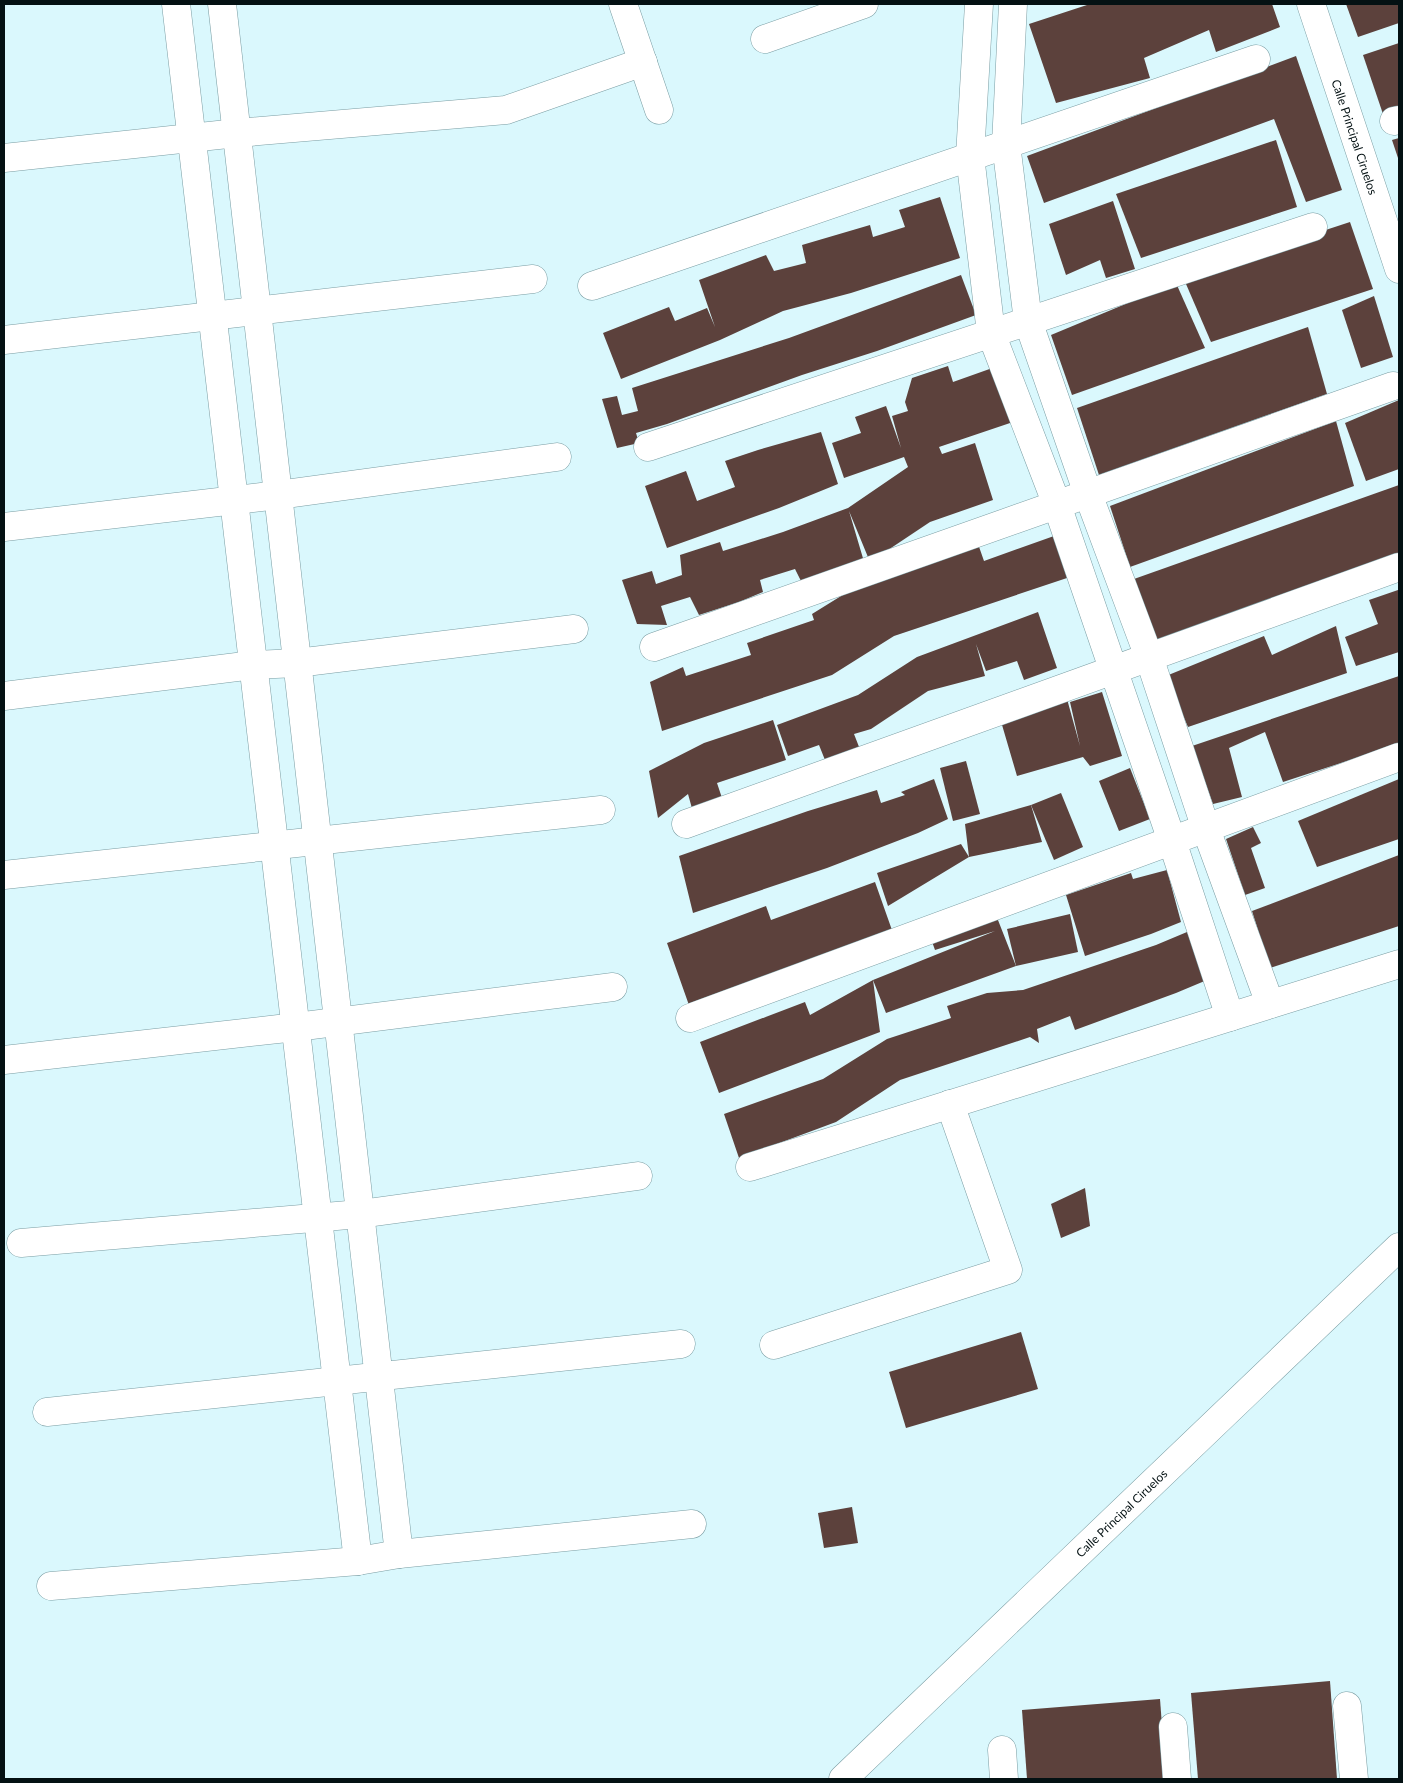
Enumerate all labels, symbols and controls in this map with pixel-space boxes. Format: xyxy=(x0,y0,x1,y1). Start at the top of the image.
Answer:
street label: Calle Principal Ciruelos xyxy=(1329,77,1381,196)
street label: Calle Principal Ciruelos xyxy=(1072,1466,1170,1560)

